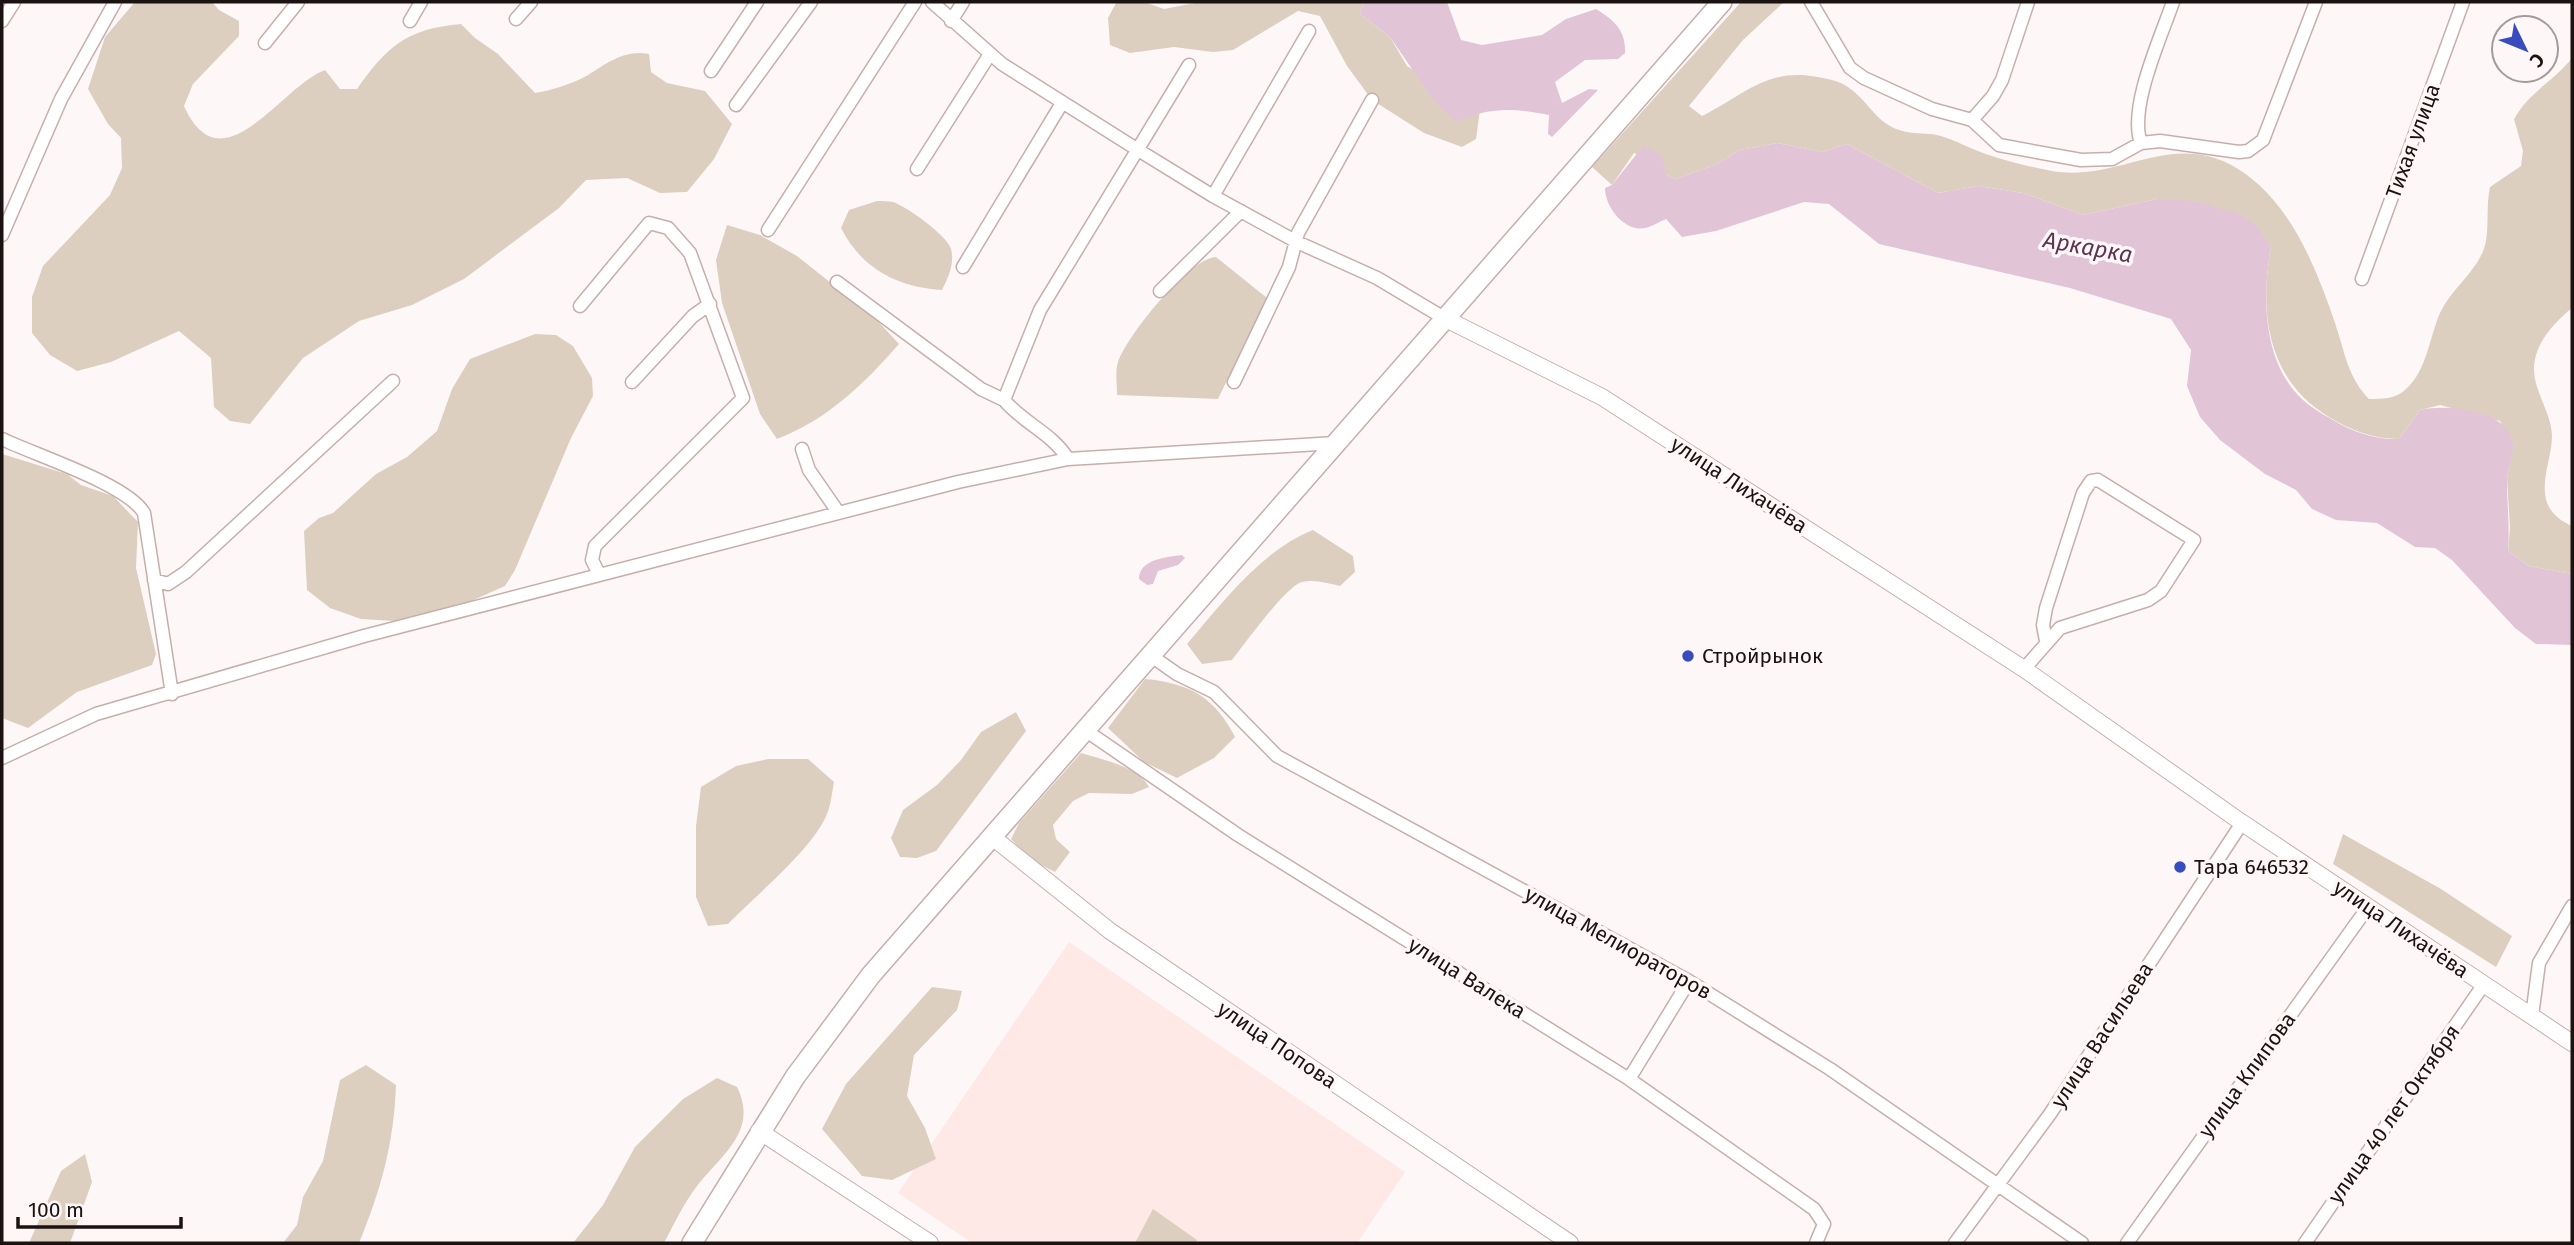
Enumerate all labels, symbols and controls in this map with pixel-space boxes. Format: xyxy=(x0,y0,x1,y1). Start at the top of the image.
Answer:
north arrow xyxy=(2490,14,2560,84)
text: С xyxy=(2525,48,2549,72)
street label: Тихая улица xyxy=(2380,80,2446,202)
water label: Аркарка xyxy=(2040,225,2135,269)
street label: улица Лихачёва xyxy=(1666,431,1812,539)
place label: Стройрынок xyxy=(1702,643,1823,669)
marker: Стройрынок xyxy=(1680,648,1696,664)
place label: Тара 646532 xyxy=(2194,854,2309,880)
marker: Тара 646532 xyxy=(2172,859,2188,875)
street label: улица Лихачёва xyxy=(2328,874,2474,984)
street label: улица Мелиораторов xyxy=(1520,881,1716,1005)
street label: улица Валека xyxy=(1403,932,1531,1024)
street label: улица Васильева xyxy=(2045,957,2159,1113)
street label: улица Попова xyxy=(1212,996,1342,1094)
street label: улица Клипова xyxy=(2193,1007,2301,1143)
street label: улица 40 лет Октября xyxy=(2322,1019,2466,1209)
scale bar xyxy=(18,1186,180,1230)
text: 100 m xyxy=(28,1197,84,1223)

